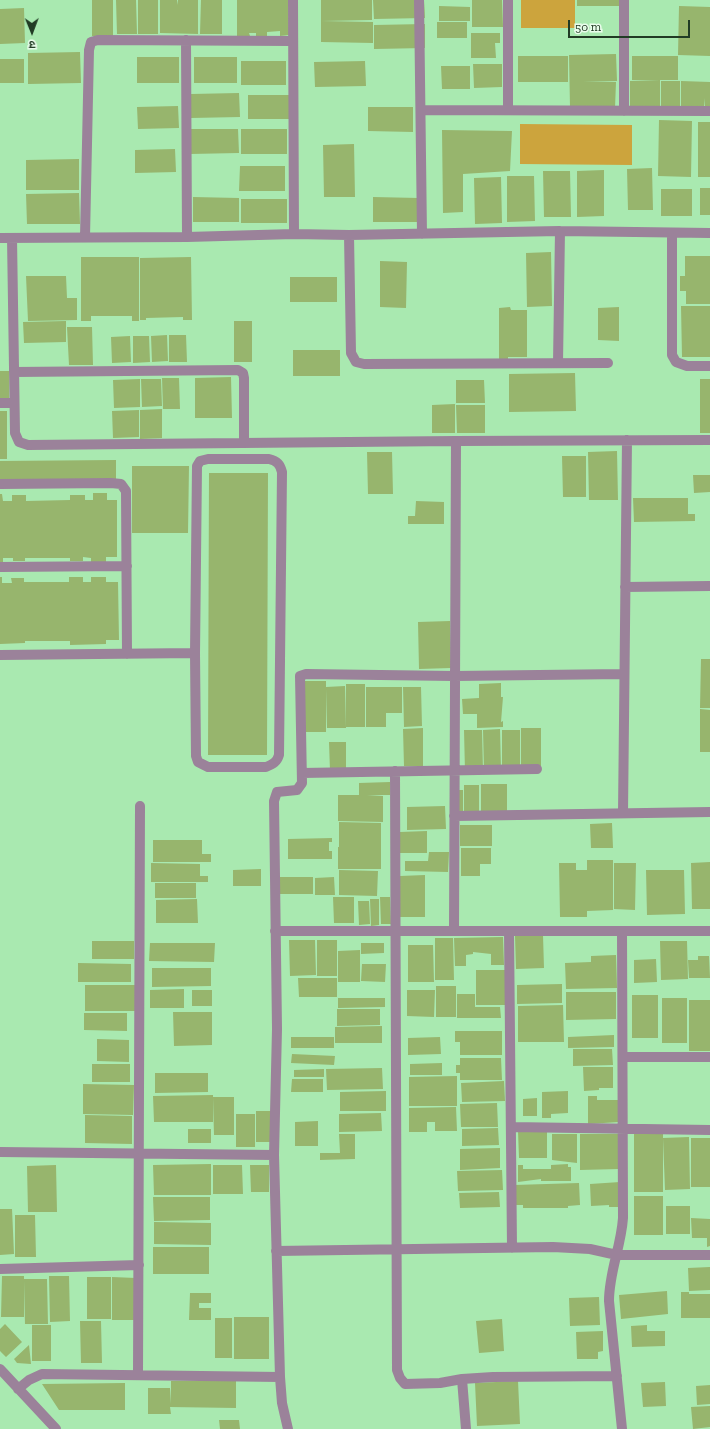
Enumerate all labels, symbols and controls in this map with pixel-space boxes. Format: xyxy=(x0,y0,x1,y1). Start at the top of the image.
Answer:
north arrow xyxy=(12,12,52,52)
scale bar xyxy=(570,12,692,38)
text: 50 m xyxy=(575,20,601,34)
text: उ xyxy=(29,38,36,51)

